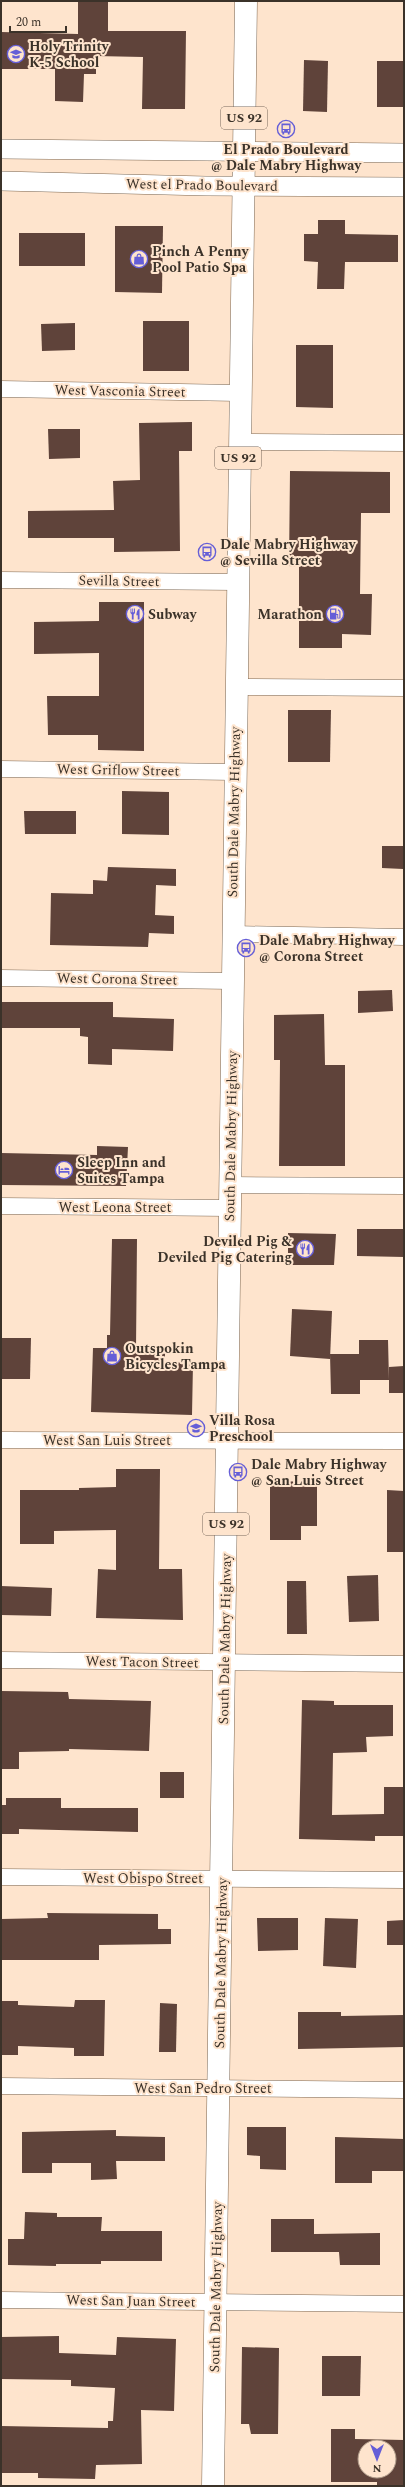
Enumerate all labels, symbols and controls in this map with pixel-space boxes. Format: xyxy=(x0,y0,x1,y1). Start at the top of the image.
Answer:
scale bar xyxy=(10,8,66,34)
text: 20 m xyxy=(16,13,41,32)
place label: Holy Trinity K-5 School xyxy=(29,36,110,73)
school or university icon: Holy Trinity K-5 School xyxy=(6,44,26,64)
road number: US 92 xyxy=(221,107,267,129)
bus stop icon: El Prado Boulevard @ Dale Mabry Highway xyxy=(276,119,296,139)
place label: El Prado Boulevard @ Dale Mabry Highway xyxy=(211,139,362,176)
street label: West el Prado Boulevard xyxy=(126,173,278,197)
place label: Pinch A Penny Pool Patio Spa xyxy=(152,241,250,278)
shop icon: Pinch A Penny Pool Patio Spa xyxy=(129,249,149,269)
street label: West Vasconia Street xyxy=(54,379,186,403)
road number: US 92 xyxy=(215,447,261,469)
place label: Dale Mabry Highway @ Sevilla Street xyxy=(220,534,357,571)
bus stop icon: Dale Mabry Highway @ Sevilla Street xyxy=(197,542,217,562)
street label: Sevilla Street xyxy=(78,570,160,592)
restaurant icon: Subway xyxy=(125,604,145,624)
place label: Subway xyxy=(148,604,198,625)
place label: Marathon xyxy=(257,604,322,625)
fuel station icon: Marathon xyxy=(325,604,345,624)
street label: South Dale Mabry Highway xyxy=(222,725,246,898)
street label: West Griflow Street xyxy=(57,758,179,782)
place label: Dale Mabry Highway @ Corona Street xyxy=(259,930,396,967)
bus stop icon: Dale Mabry Highway @ Corona Street xyxy=(236,938,256,958)
street label: West Corona Street xyxy=(57,967,178,991)
street label: South Dale Mabry Highway xyxy=(219,1049,243,1222)
place label: Sleep Inn and Suites Tampa xyxy=(77,1152,166,1189)
hotel icon: Sleep Inn and Suites Tampa xyxy=(54,1160,74,1180)
street label: West Leona Street xyxy=(59,1197,172,1218)
place label: Deviled Pig & Deviled Pig Catering xyxy=(157,1231,292,1268)
restaurant icon: Deviled Pig & Deviled Pig Catering xyxy=(295,1239,315,1259)
place label: Outspokin Bicycles Tampa xyxy=(125,1338,227,1375)
shop icon: Outspokin Bicycles Tampa xyxy=(102,1346,122,1366)
place label: Villa Rosa Preschool xyxy=(209,1410,276,1447)
school or university icon: Villa Rosa Preschool xyxy=(186,1418,206,1438)
street label: West San Luis Street xyxy=(43,1430,171,1451)
place label: Dale Mabry Highway @ San Luis Street xyxy=(251,1454,388,1491)
bus stop icon: Dale Mabry Highway @ San Luis Street xyxy=(228,1462,248,1482)
road number: US 92 xyxy=(203,1513,249,1535)
street label: South Dale Mabry Highway xyxy=(213,1552,237,1725)
street label: West Tacon Street xyxy=(85,1651,199,1673)
street label: West Obispo Street xyxy=(83,1868,203,1889)
street label: South Dale Mabry Highway xyxy=(209,1876,233,2049)
street label: West San Pedro Street xyxy=(134,2078,272,2099)
street label: South Dale Mabry Highway xyxy=(204,2200,228,2373)
street label: West San Juan Street xyxy=(66,2289,196,2313)
north arrow xyxy=(357,2439,397,2479)
text: N xyxy=(372,2460,381,2477)

